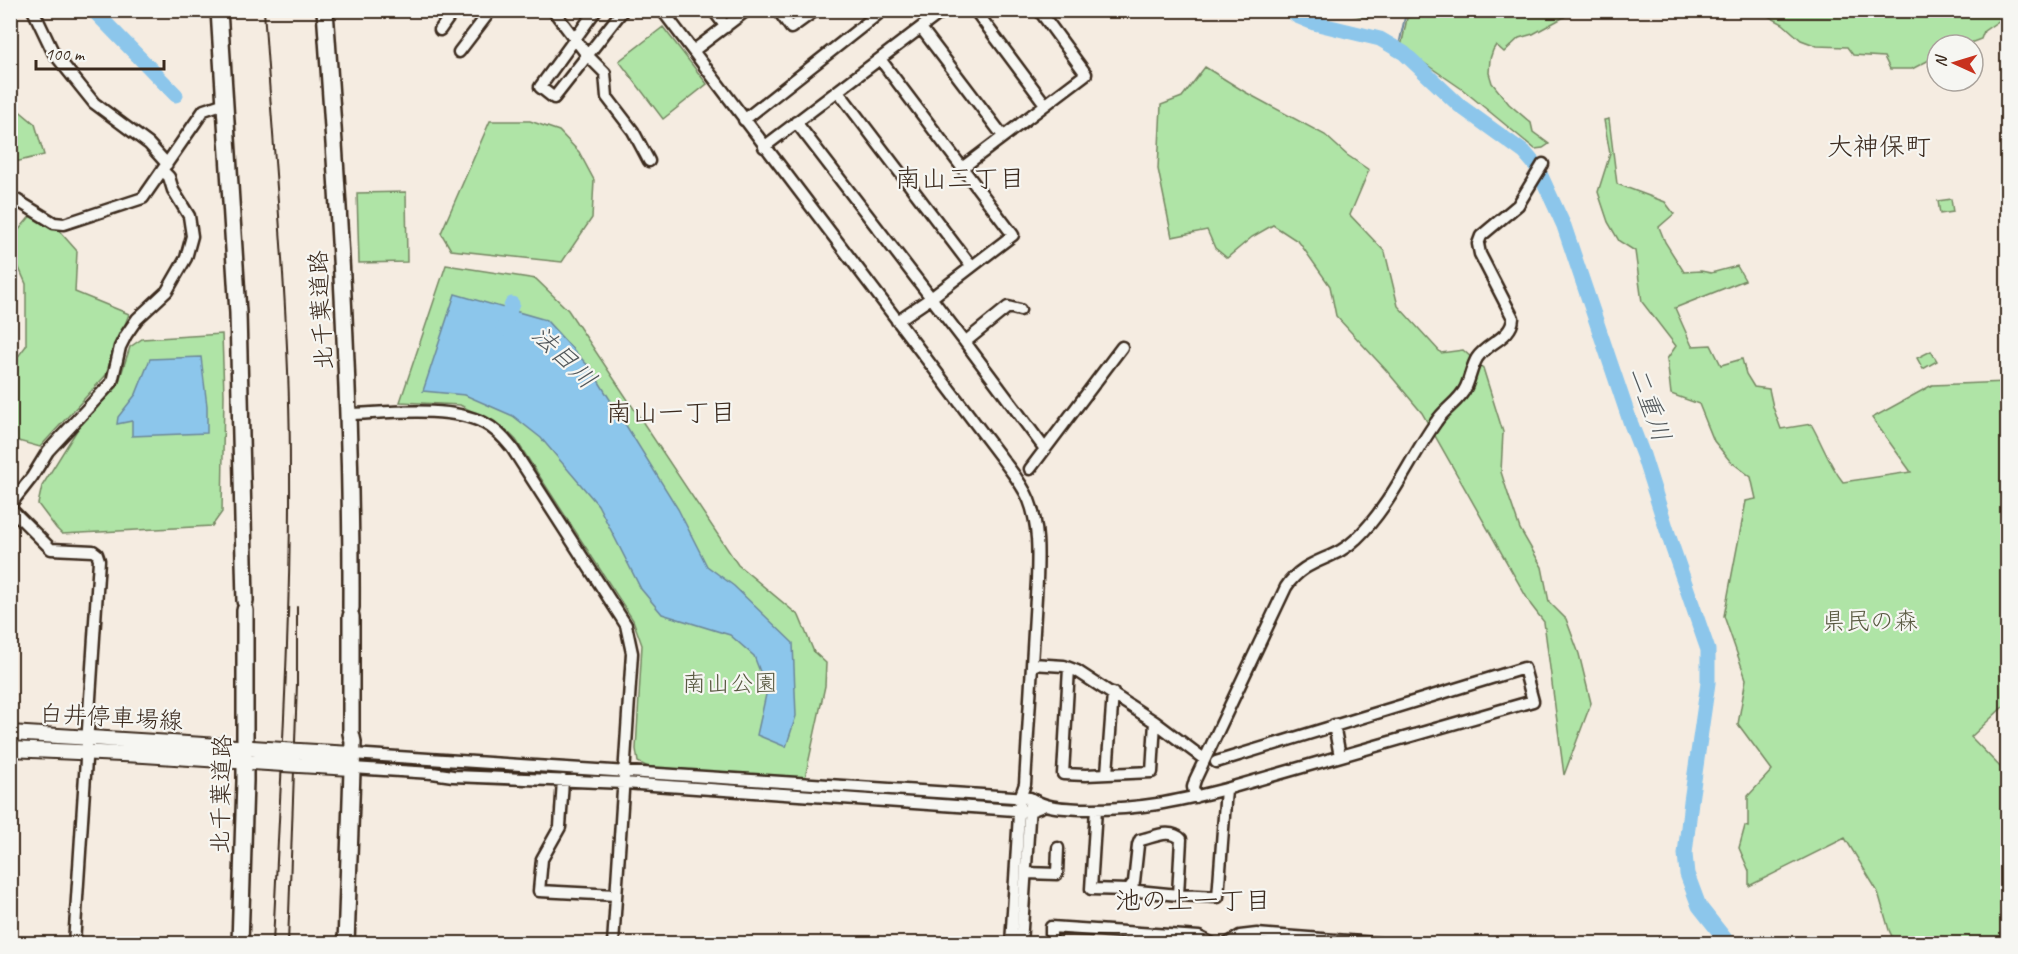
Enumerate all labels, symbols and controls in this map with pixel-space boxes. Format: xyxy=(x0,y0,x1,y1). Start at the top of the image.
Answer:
scale bar xyxy=(36,33,164,71)
north arrow xyxy=(1925,33,1985,93)
text: 100 m xyxy=(45,43,86,65)
text: N xyxy=(1931,53,1952,68)
district label: 大神保町 xyxy=(1827,130,1931,163)
district label: 南山三丁目 xyxy=(895,162,1025,195)
street label: 北千葉道路 xyxy=(303,249,339,371)
water label: 法目川 xyxy=(524,318,604,396)
water label: 二重川 xyxy=(1622,362,1678,446)
district label: 南山一丁目 xyxy=(606,396,736,429)
park label: 県民の森 xyxy=(1822,606,1918,636)
park label: 南山公園 xyxy=(682,668,778,698)
street label: 白井停車場線 xyxy=(38,698,184,736)
street label: 北千葉道路 xyxy=(205,734,237,854)
district label: 池の上一丁目 xyxy=(1115,884,1271,917)

